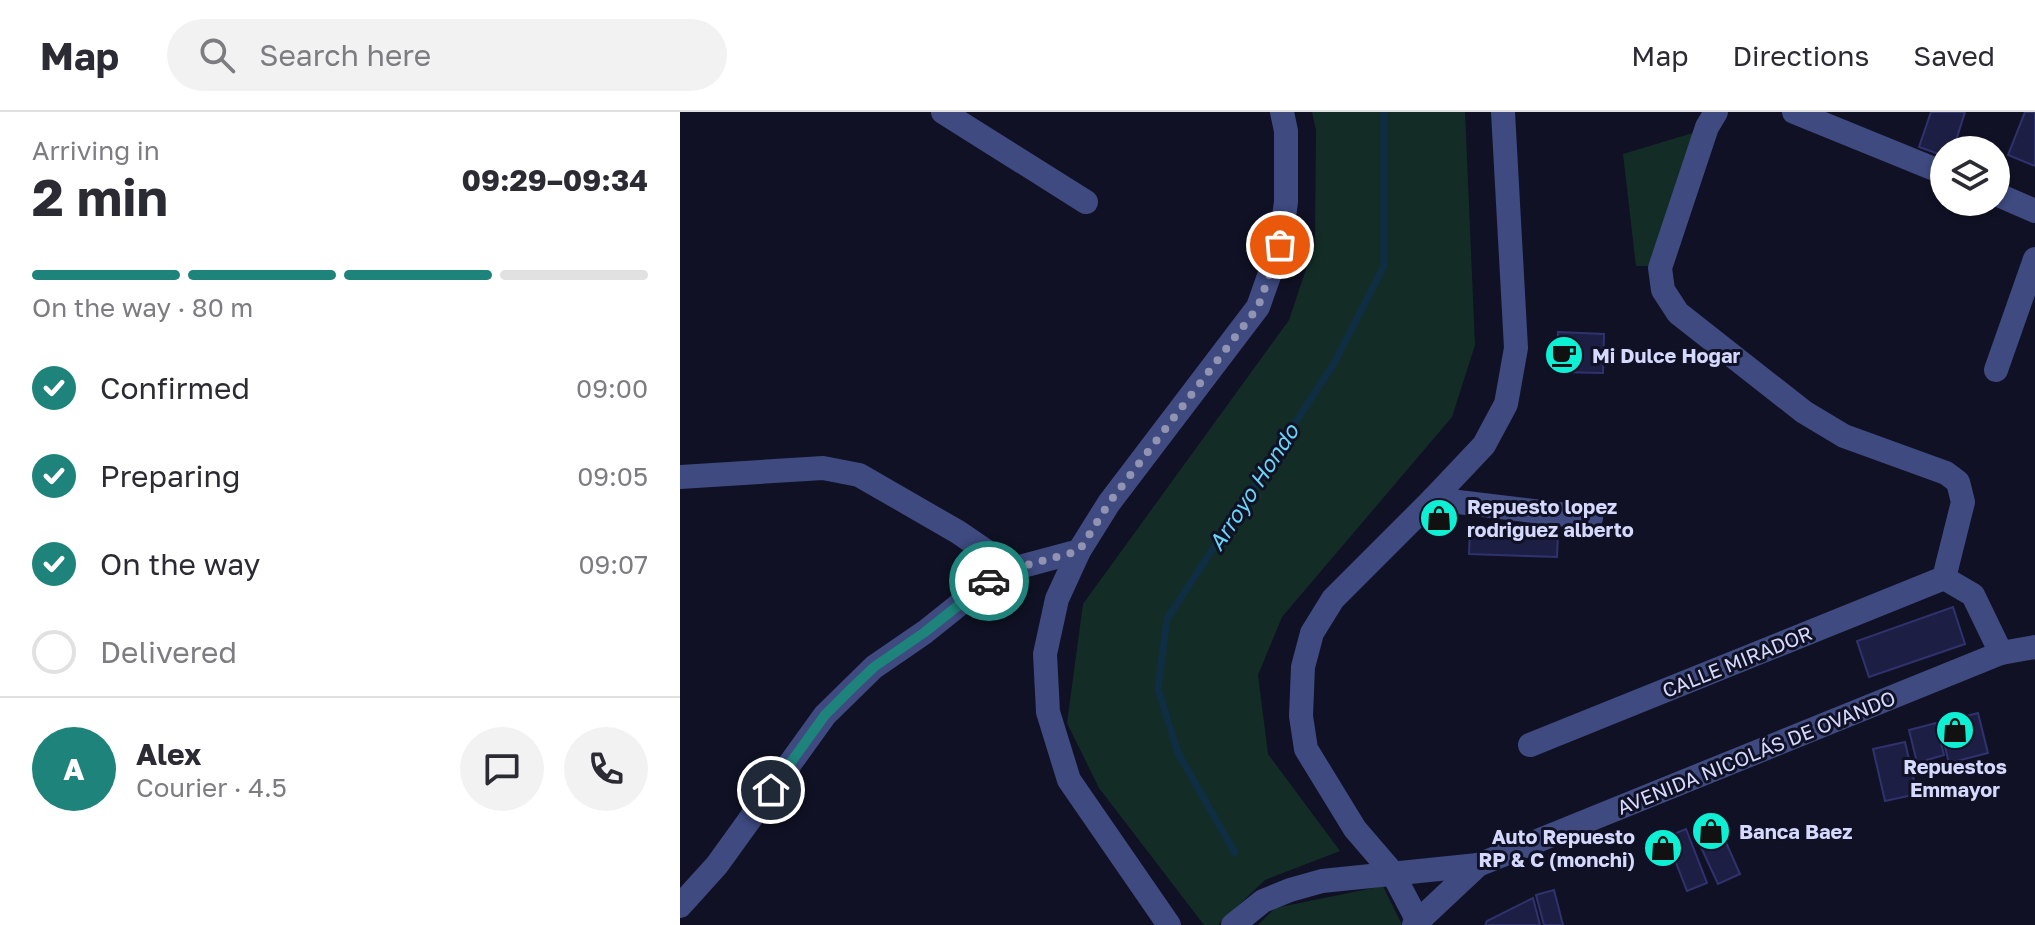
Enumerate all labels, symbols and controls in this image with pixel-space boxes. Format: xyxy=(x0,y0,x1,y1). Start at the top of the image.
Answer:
search box xyxy=(167,19,727,91)
text: Map xyxy=(40,33,119,78)
icon: search xyxy=(195,33,239,77)
text: Search here xyxy=(259,37,431,73)
text: Map xyxy=(1631,39,1688,72)
text: Directions xyxy=(1732,39,1869,72)
text: Saved xyxy=(1913,39,1995,72)
text: Arriving in xyxy=(32,135,160,166)
map controls xyxy=(1930,136,2010,216)
button: layers xyxy=(1930,136,2010,216)
text: 09:29–09:34 xyxy=(461,162,648,198)
text: 2 min xyxy=(32,165,168,227)
pin xyxy=(1246,211,1314,279)
icon: bag xyxy=(1258,223,1302,267)
text: On the way · 80 m xyxy=(32,292,253,323)
cafe icon: Mi Dulce Hogar xyxy=(1543,334,1585,376)
place label: Mi Dulce Hogar xyxy=(1592,343,1740,367)
icon: check xyxy=(32,366,76,410)
text: Confirmed xyxy=(100,370,250,406)
text: 09:00 xyxy=(576,373,648,404)
water label: Arroyo Hondo xyxy=(1202,417,1305,555)
icon: check xyxy=(32,454,76,498)
text: Preparing xyxy=(100,458,241,494)
text: 09:05 xyxy=(577,461,648,492)
place label: Repuesto lopez rodriguez alberto xyxy=(1467,494,1634,541)
shop icon: Repuesto lopez rodriguez alberto xyxy=(1418,497,1460,539)
courier xyxy=(949,541,1029,621)
icon: check xyxy=(32,542,76,586)
text: On the way xyxy=(100,546,260,582)
text: 09:07 xyxy=(578,549,648,580)
icon: car xyxy=(967,559,1011,603)
street label: CALLE MIRADOR xyxy=(1659,620,1815,702)
text: Delivered xyxy=(100,634,237,670)
street label: AVENIDA NICOLÁS DE OVANDO xyxy=(1613,685,1899,819)
shop icon: Repuestos Emmayor xyxy=(1934,709,1976,751)
button: chat xyxy=(460,727,544,811)
button: phone xyxy=(564,727,648,811)
text: Alex xyxy=(136,736,201,772)
text: A xyxy=(63,751,85,787)
place label: Repuestos Emmayor xyxy=(1903,754,2007,801)
pin xyxy=(737,756,805,824)
icon: home xyxy=(749,768,793,812)
text: Courier · 4.5 xyxy=(136,772,287,803)
shop icon: Banca Baez xyxy=(1690,810,1732,852)
place label: Banca Baez xyxy=(1739,819,1853,843)
place label: Auto Repuesto RP & C (monchi) xyxy=(1478,824,1635,871)
shop icon: Auto Repuesto RP & C (monchi) xyxy=(1642,827,1684,869)

